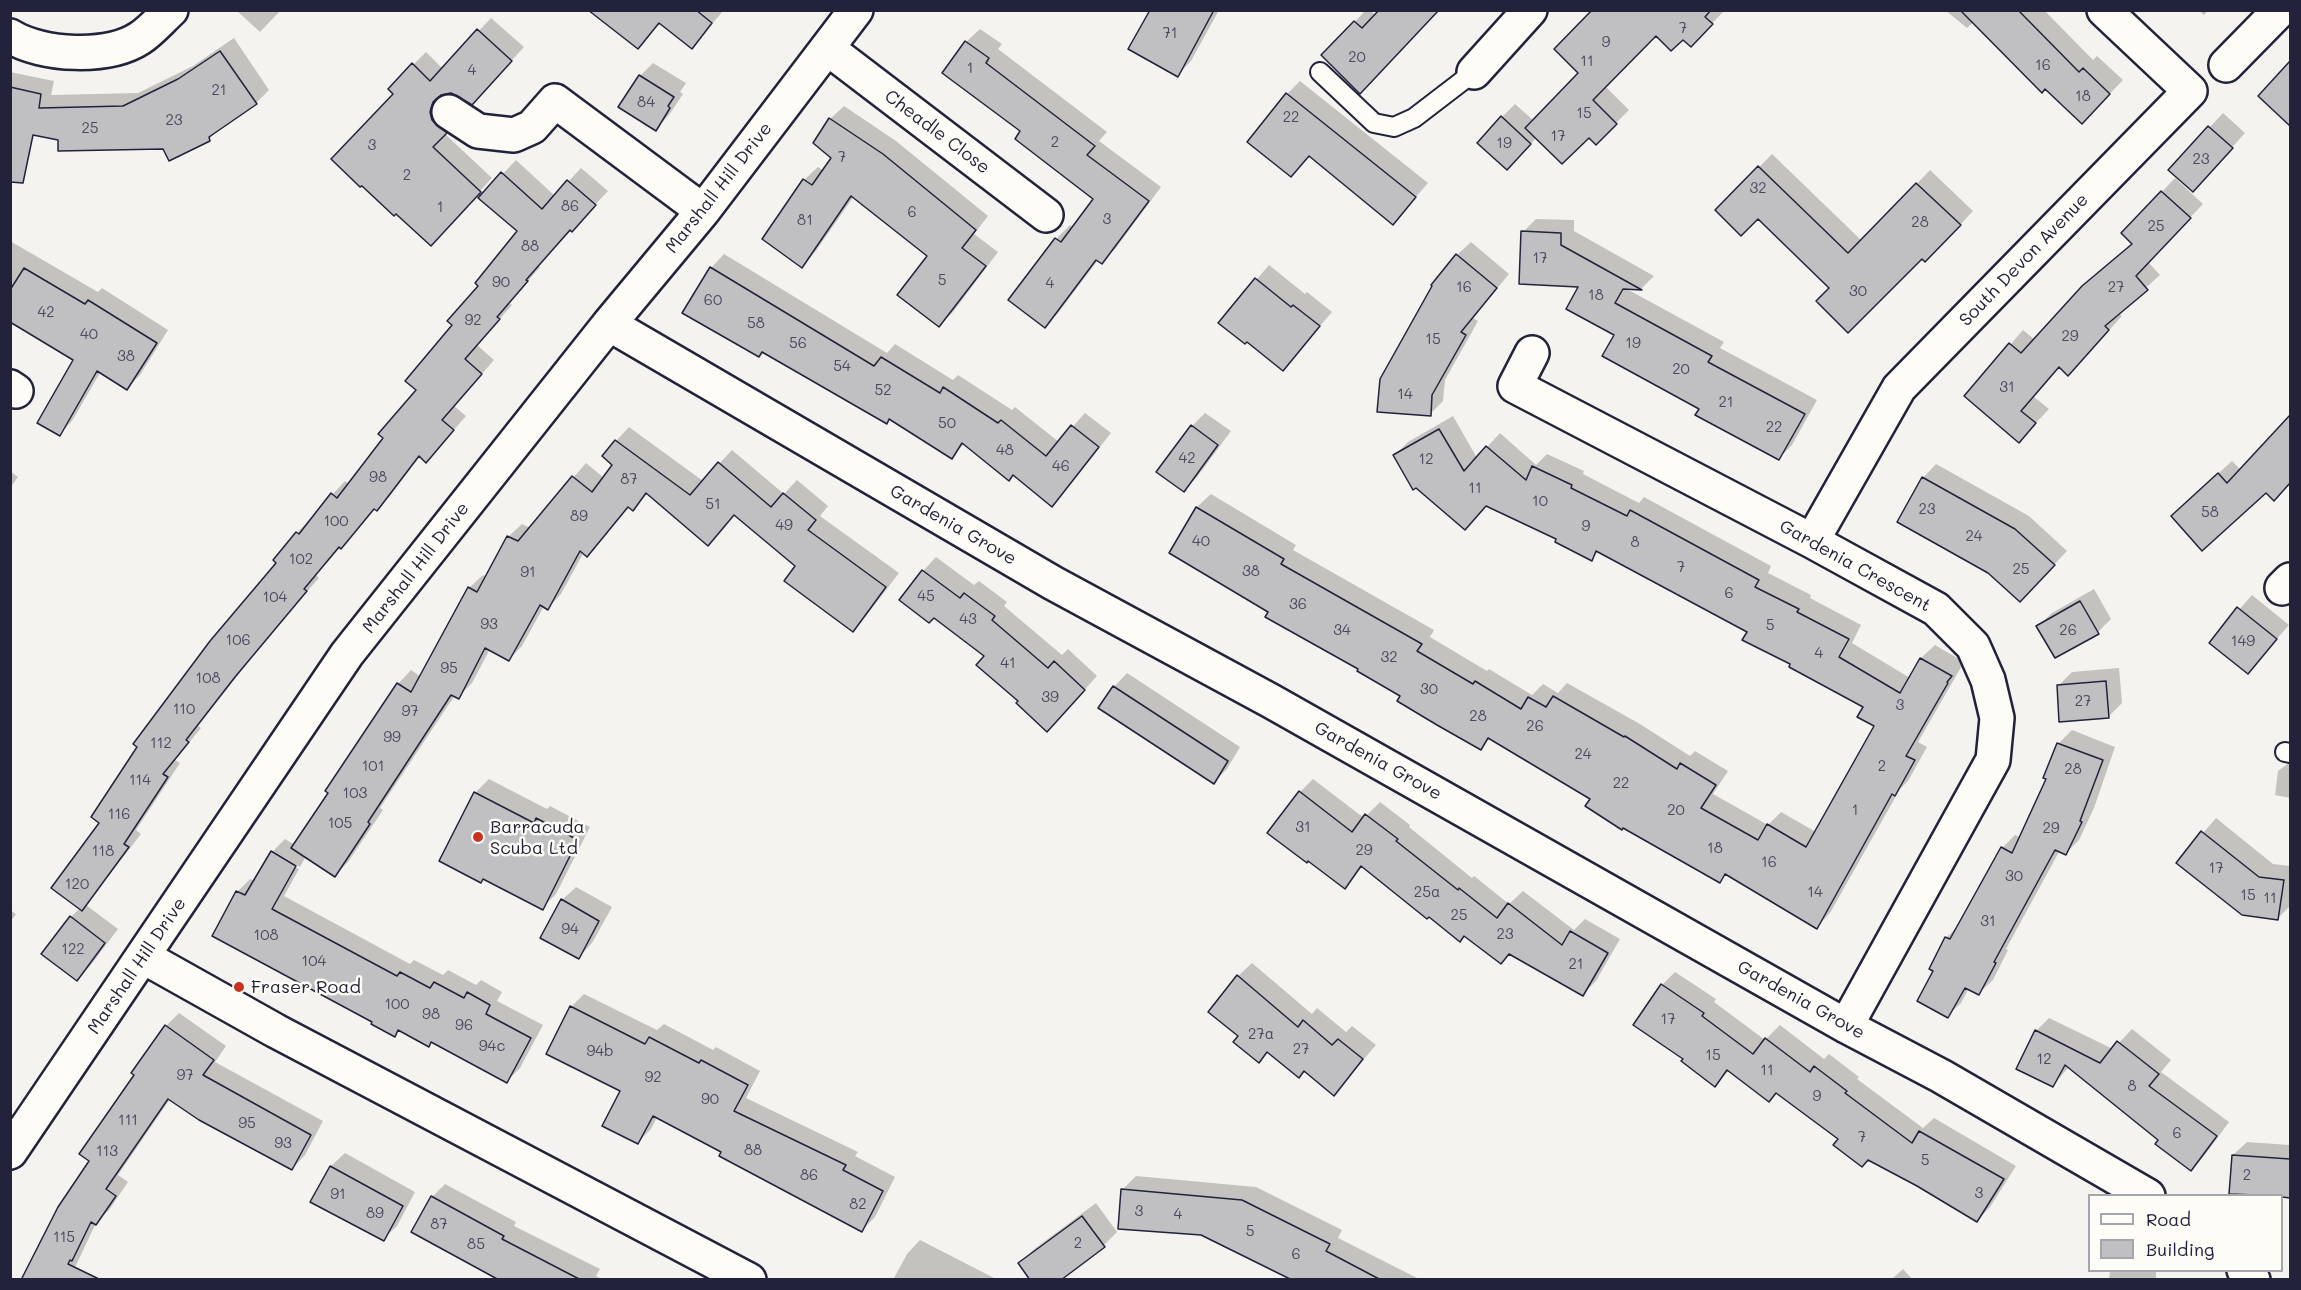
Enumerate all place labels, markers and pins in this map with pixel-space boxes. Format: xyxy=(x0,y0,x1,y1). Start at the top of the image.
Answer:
place label: Barracuda Scuba Ltd xyxy=(490,816,585,858)
marker: Barracuda Scuba Ltd xyxy=(471,830,485,844)
place label: Fraser Road xyxy=(251,976,361,998)
marker: Fraser Road xyxy=(232,980,246,994)

